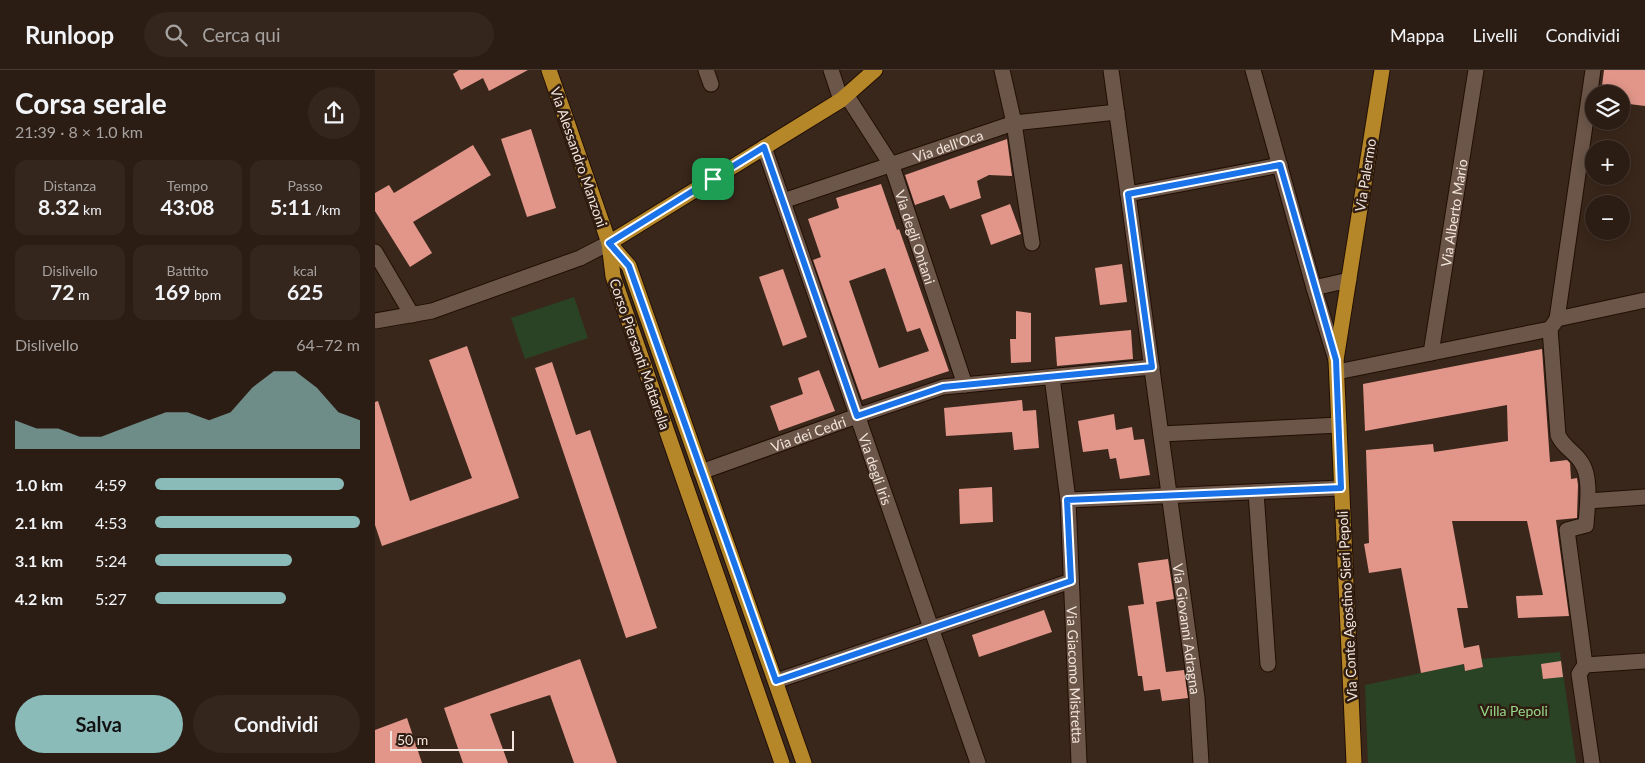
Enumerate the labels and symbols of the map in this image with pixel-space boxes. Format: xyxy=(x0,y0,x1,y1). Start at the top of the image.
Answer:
street label: Via Alessandro Manzoni xyxy=(547,85,611,229)
street label: Via dell'Oca xyxy=(911,126,985,165)
street label: Via Palermo xyxy=(1351,137,1379,213)
pin xyxy=(692,158,734,200)
street label: Via Alberto Mario xyxy=(1436,158,1470,268)
street label: Via degli Ontani xyxy=(892,188,939,286)
street label: Corso Piersanti Mattarella xyxy=(606,276,674,432)
street label: Via dei Cedri xyxy=(768,412,848,455)
street label: Via degli Iris xyxy=(856,431,896,507)
street label: Via Conte Agostino Sieri Pepoli xyxy=(1334,510,1360,702)
street label: Via Giovanni Adragna xyxy=(1170,562,1205,695)
street label: Via Giacomo Mistretta xyxy=(1064,606,1087,744)
park label: Villa Pepoli xyxy=(1480,702,1548,719)
scale bar xyxy=(390,728,514,751)

